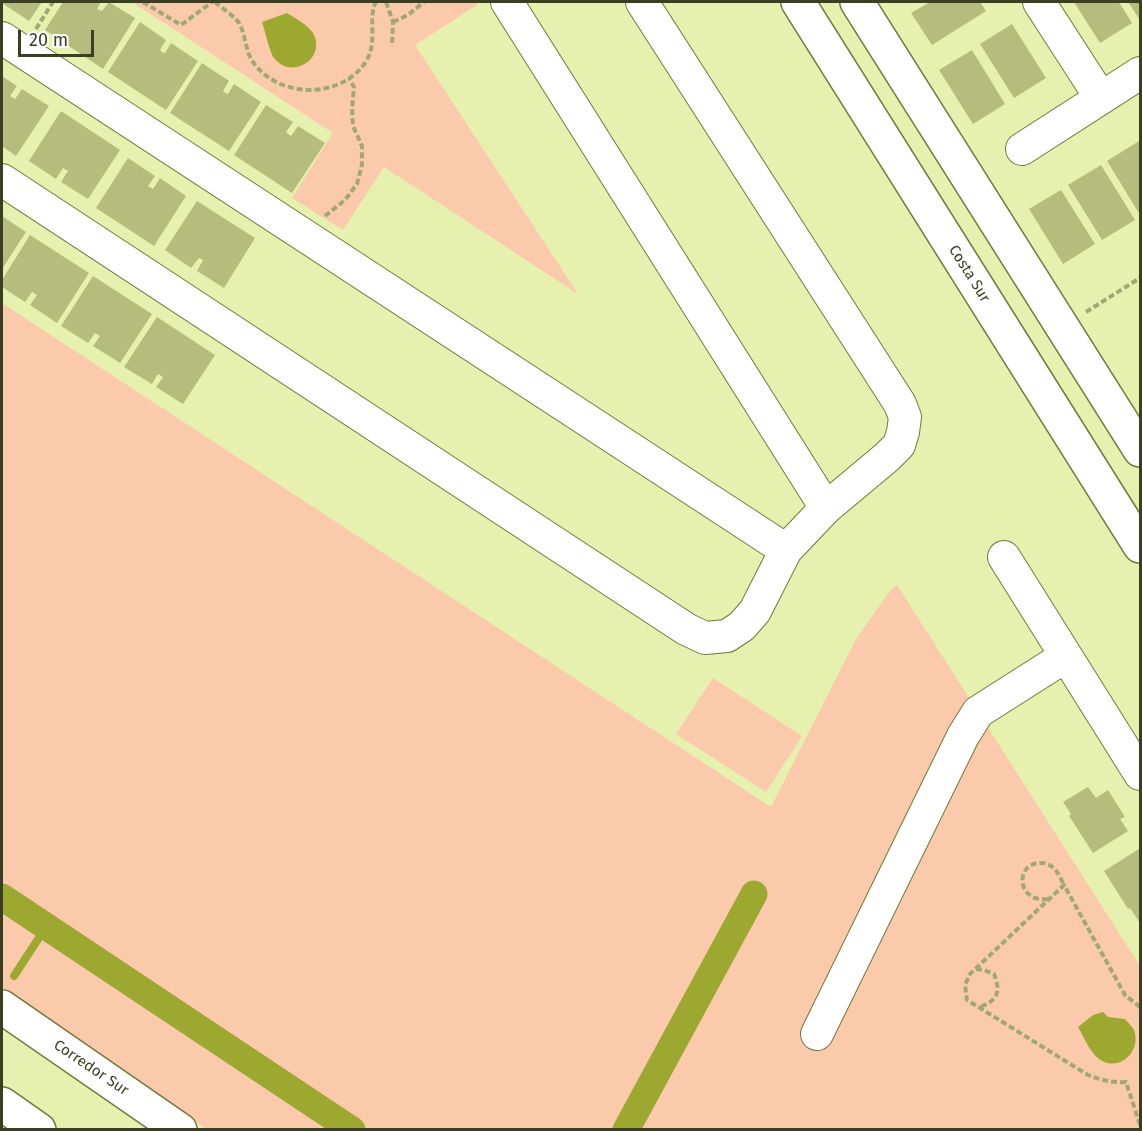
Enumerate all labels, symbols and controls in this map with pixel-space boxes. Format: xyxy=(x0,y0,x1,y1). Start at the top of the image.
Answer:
scale bar xyxy=(21,18,98,56)
text: 20 m xyxy=(29,29,68,51)
street label: Costa Sur xyxy=(944,242,994,306)
street label: Corredor Sur xyxy=(50,1036,132,1100)

